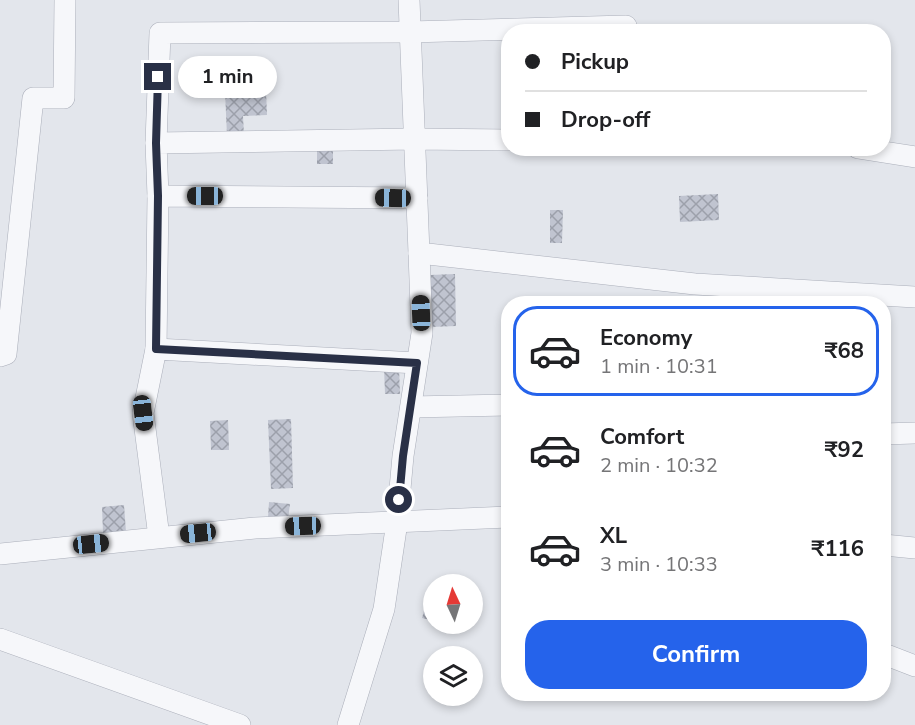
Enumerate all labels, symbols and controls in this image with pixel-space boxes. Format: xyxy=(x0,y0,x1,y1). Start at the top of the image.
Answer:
text: Pickup xyxy=(561,47,629,77)
callout: 1 min xyxy=(179,56,278,98)
route end xyxy=(144,63,171,90)
text: 1 min xyxy=(202,63,253,90)
text: Drop-off xyxy=(561,105,650,135)
car xyxy=(187,187,223,205)
car xyxy=(375,189,411,207)
car xyxy=(411,295,431,331)
text: Economy xyxy=(600,323,692,353)
icon: car xyxy=(528,324,582,378)
text: ₹68 xyxy=(824,336,864,366)
text: 1 min · 10:31 xyxy=(600,353,718,380)
car xyxy=(132,394,154,432)
text: Comfort xyxy=(600,422,684,452)
icon: car xyxy=(528,423,582,477)
text: ₹92 xyxy=(824,435,864,465)
text: 2 min · 10:32 xyxy=(600,452,718,479)
route start xyxy=(385,486,412,513)
car xyxy=(285,516,321,536)
text: XL xyxy=(600,521,627,551)
car xyxy=(179,522,217,544)
icon: car xyxy=(528,522,582,576)
car xyxy=(72,533,110,555)
text: ₹116 xyxy=(811,534,864,564)
text: 3 min · 10:33 xyxy=(600,551,718,578)
north arrow xyxy=(423,574,483,634)
map controls xyxy=(423,574,483,706)
button: Confirm xyxy=(525,620,867,689)
button: layers xyxy=(423,646,483,706)

